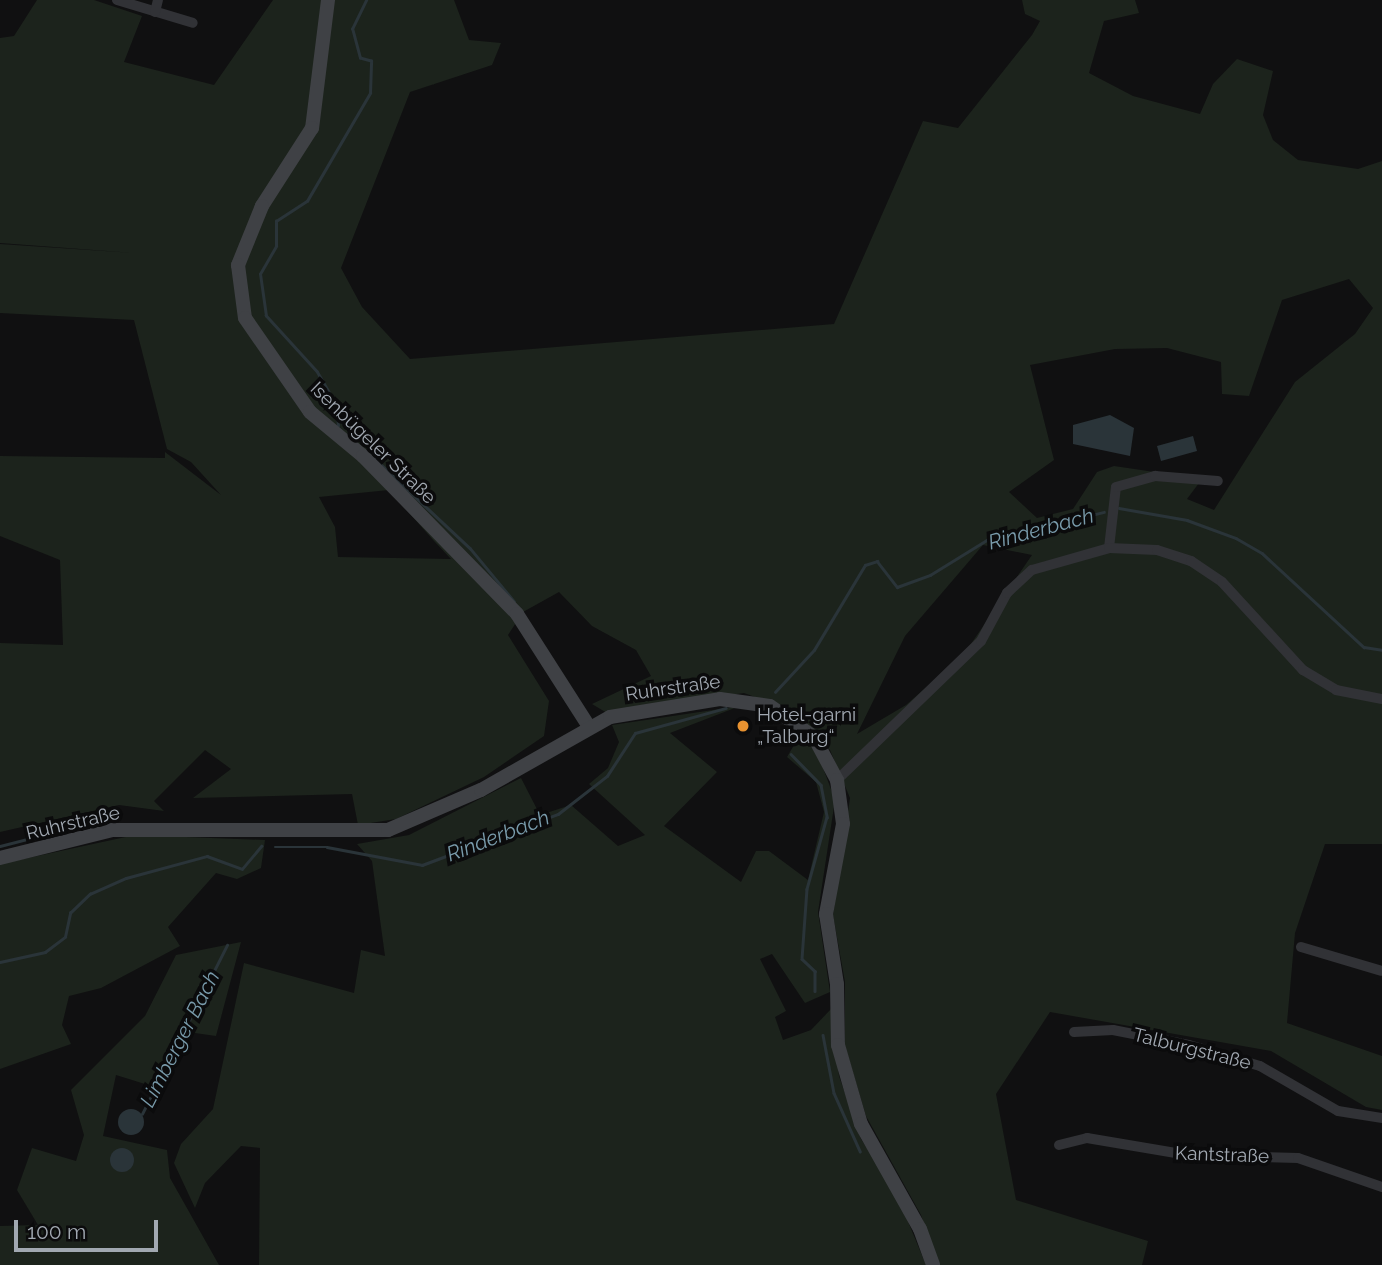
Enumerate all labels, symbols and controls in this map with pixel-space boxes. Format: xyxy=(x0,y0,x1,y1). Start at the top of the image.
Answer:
street label: Isenbügeler Straße xyxy=(305,377,441,509)
water label: Rinderbach xyxy=(986,503,1096,555)
street label: Ruhrstraße xyxy=(624,670,722,706)
place label: Hotel-garni „Talburg“ xyxy=(757,704,856,748)
marker: Hotel-garni „Talburg“ xyxy=(735,718,751,734)
street label: Ruhrstraße xyxy=(24,801,122,845)
water label: Rinderbach xyxy=(443,805,553,867)
water label: Limberger Bach xyxy=(135,966,225,1112)
street label: Talburgstraße xyxy=(1131,1023,1253,1075)
street label: Kantstraße xyxy=(1175,1142,1269,1168)
scale bar xyxy=(18,1206,161,1250)
text: 100 m xyxy=(27,1219,86,1244)

